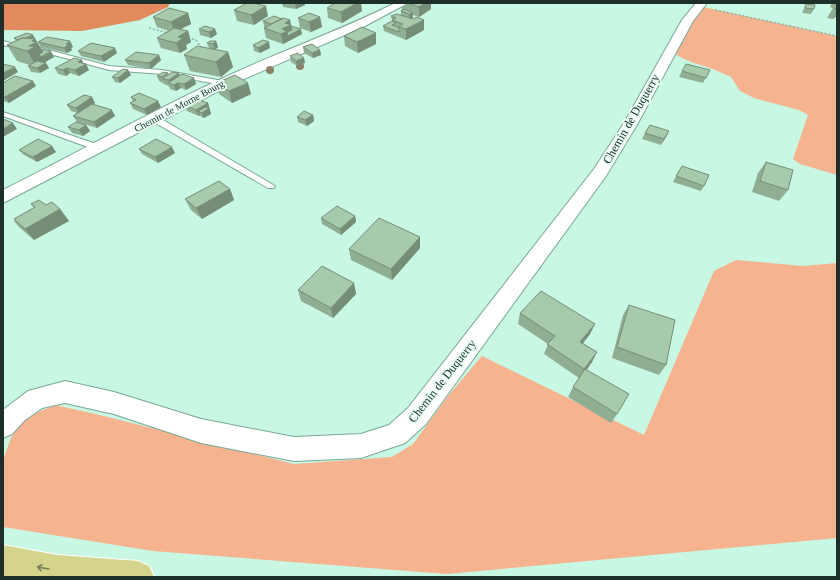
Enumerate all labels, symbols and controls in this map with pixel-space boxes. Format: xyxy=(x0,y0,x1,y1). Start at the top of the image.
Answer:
street label: Chemin de Duquerry xyxy=(600,72,662,166)
street label: Chemin de Morne Bourg xyxy=(132,78,226,134)
street label: Chemin de Duquerry xyxy=(405,337,479,425)
one-way arrow xyxy=(37,564,50,572)

